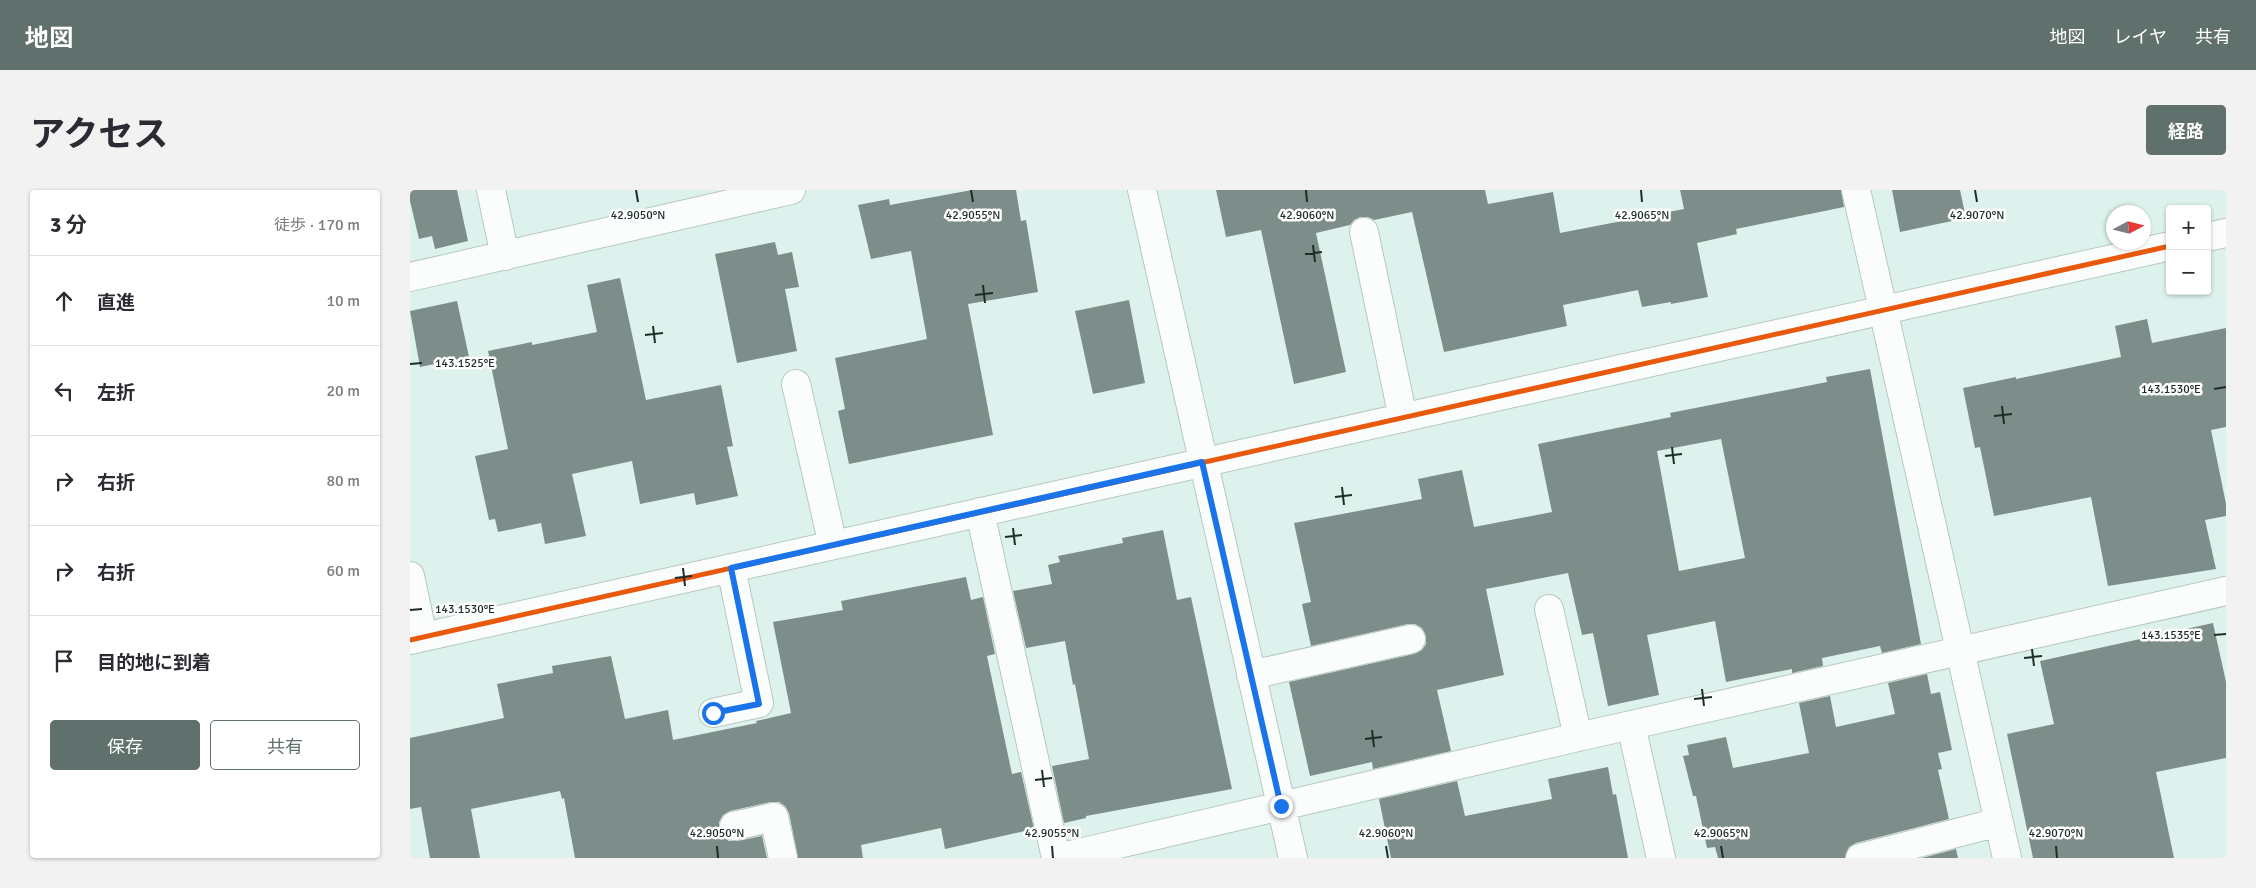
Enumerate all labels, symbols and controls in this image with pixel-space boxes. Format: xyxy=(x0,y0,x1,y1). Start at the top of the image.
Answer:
text: 地図 xyxy=(25,23,73,53)
text: 地図 xyxy=(2050,26,2086,48)
text: レイヤ xyxy=(2114,26,2167,48)
text: 共有 xyxy=(2195,26,2231,48)
button: 経路 xyxy=(2146,105,2226,155)
text: アクセス xyxy=(30,113,168,156)
north arrow xyxy=(2106,205,2151,250)
map controls xyxy=(2166,205,2211,295)
button: + xyxy=(2166,205,2211,250)
text: 42.9050°N xyxy=(611,208,665,223)
text: 42.9055°N xyxy=(946,208,1000,223)
text: 42.9060°N xyxy=(1280,208,1334,223)
text: 42.9065°N xyxy=(1615,208,1669,223)
text: 42.9070°N xyxy=(1950,208,2004,223)
text: 3 分 xyxy=(50,212,87,238)
text: 徒歩 · 170 m xyxy=(274,215,360,235)
button: − xyxy=(2166,250,2211,295)
icon: ahead xyxy=(50,287,78,315)
text: 直進 xyxy=(97,291,135,315)
text: 10 m xyxy=(326,291,360,311)
text: 143.1525°E xyxy=(435,356,495,371)
icon: left xyxy=(50,377,78,405)
text: 左折 xyxy=(97,381,135,405)
text: 20 m xyxy=(326,381,360,401)
text: 143.1530°E xyxy=(2141,382,2201,397)
icon: right xyxy=(50,467,78,495)
text: 右折 xyxy=(97,471,135,495)
text: 80 m xyxy=(326,471,360,491)
icon: right xyxy=(50,557,78,585)
text: 右折 xyxy=(97,561,135,585)
text: 60 m xyxy=(326,561,360,581)
text: 143.1530°E xyxy=(435,602,495,617)
text: 143.1535°E xyxy=(2141,628,2201,643)
icon: arrive xyxy=(50,647,78,675)
text: 目的地に到着 xyxy=(97,651,211,675)
route start xyxy=(702,702,725,725)
button: 保存 xyxy=(50,720,200,770)
button: 共有 xyxy=(210,720,360,770)
route end xyxy=(1270,795,1293,818)
text: 42.9050°N xyxy=(690,826,744,841)
text: 42.9055°N xyxy=(1025,826,1079,841)
text: 42.9060°N xyxy=(1359,826,1413,841)
text: 42.9065°N xyxy=(1694,826,1748,841)
text: 42.9070°N xyxy=(2029,826,2083,841)

